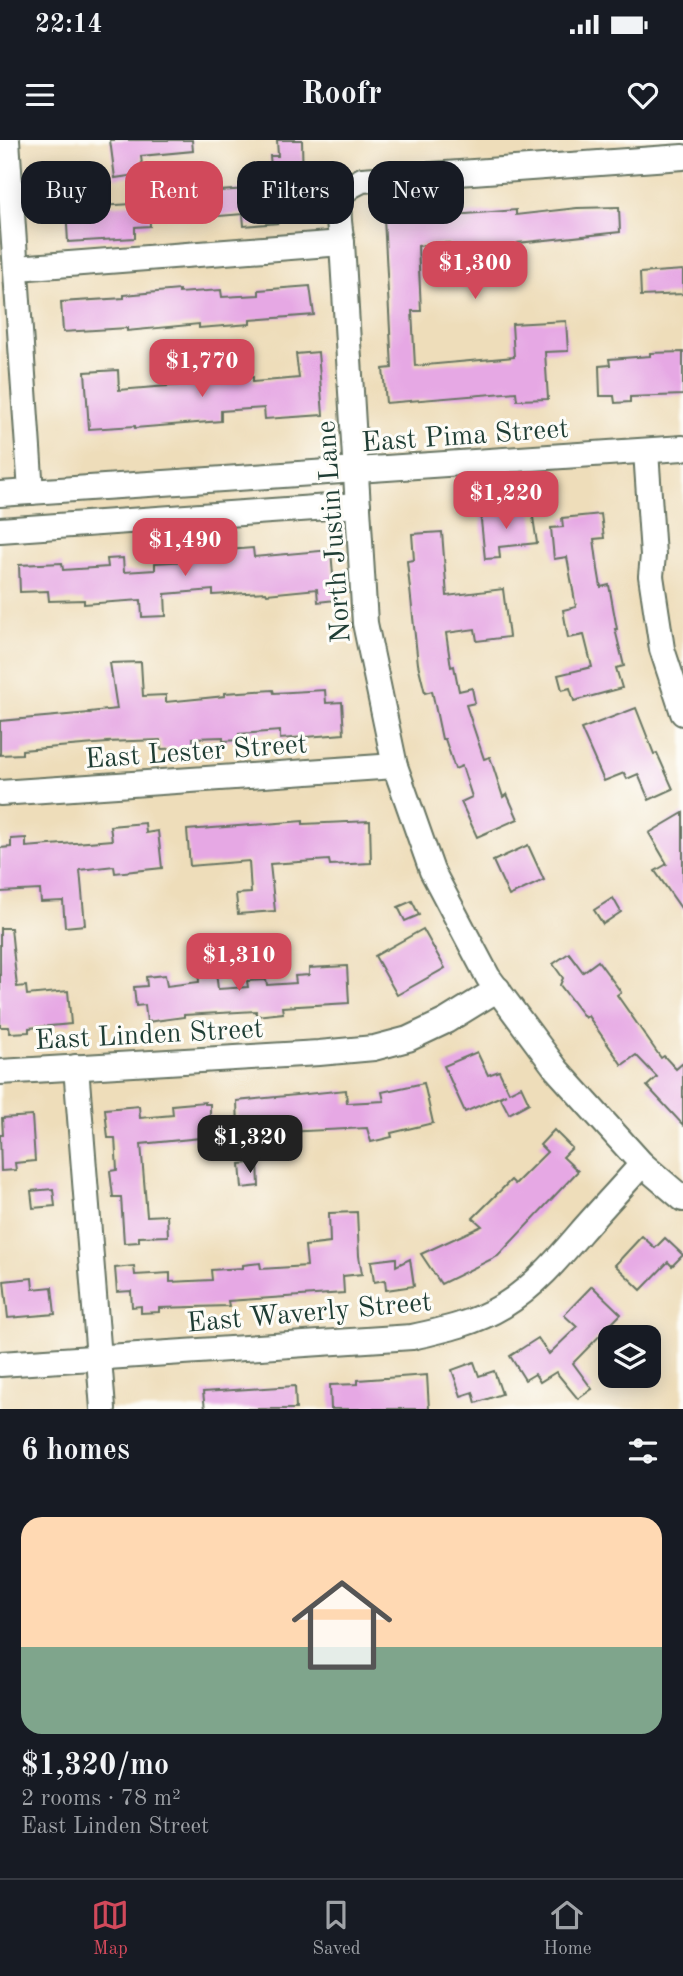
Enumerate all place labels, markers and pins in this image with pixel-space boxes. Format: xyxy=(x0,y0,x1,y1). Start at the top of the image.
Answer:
pin: $1,300 xyxy=(418,242,532,301)
pin: $1,770 xyxy=(145,340,259,399)
pin: $1,220 xyxy=(449,472,563,531)
pin: $1,490 xyxy=(128,518,242,578)
pin: $1,310 xyxy=(182,934,296,993)
pin: $1,320 xyxy=(193,1116,307,1175)

